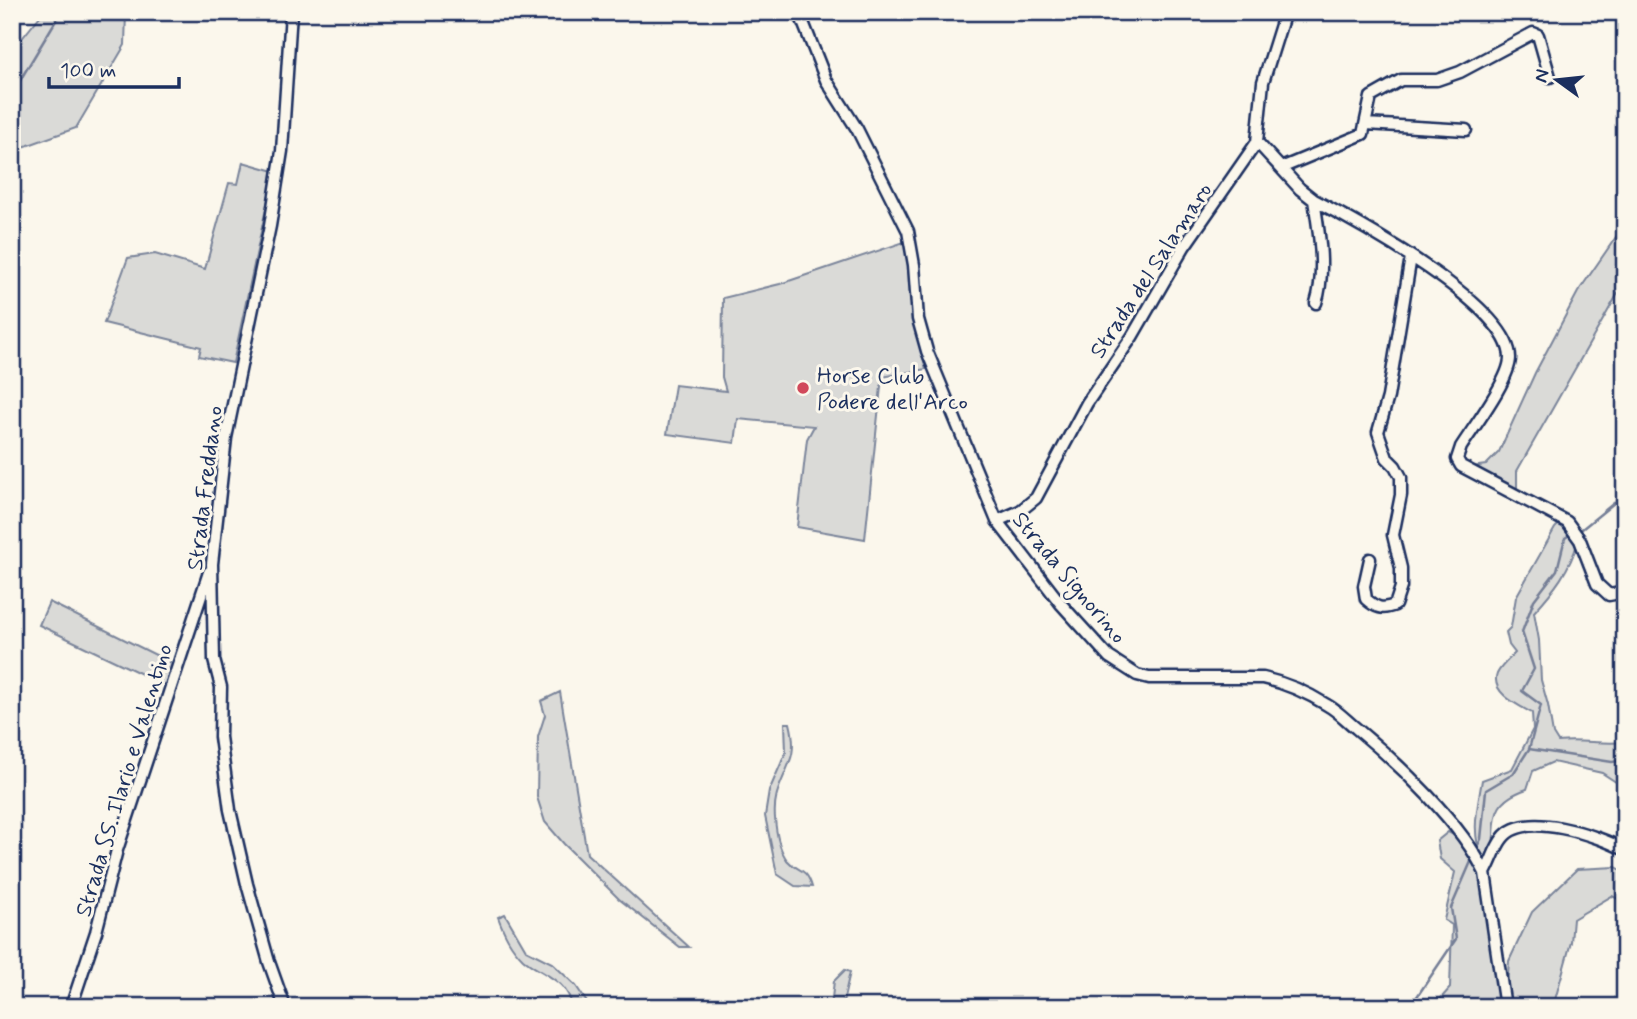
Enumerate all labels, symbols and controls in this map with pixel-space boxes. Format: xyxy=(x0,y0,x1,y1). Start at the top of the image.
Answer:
scale bar xyxy=(49,46,178,90)
north arrow xyxy=(1522,46,1592,116)
text: 100 m xyxy=(60,57,116,85)
text: N xyxy=(1528,67,1556,85)
street label: Strada del Salamaro xyxy=(1084,178,1220,365)
place label: Horse Club Podere dell'Arco xyxy=(817,362,968,418)
marker: Horse Club Podere dell'Arco xyxy=(795,380,811,396)
street label: Strada Freddano xyxy=(181,404,231,572)
street label: Strada Signorino xyxy=(1003,506,1133,652)
street label: Strada SS. Ilario e Valentino xyxy=(69,641,181,921)

